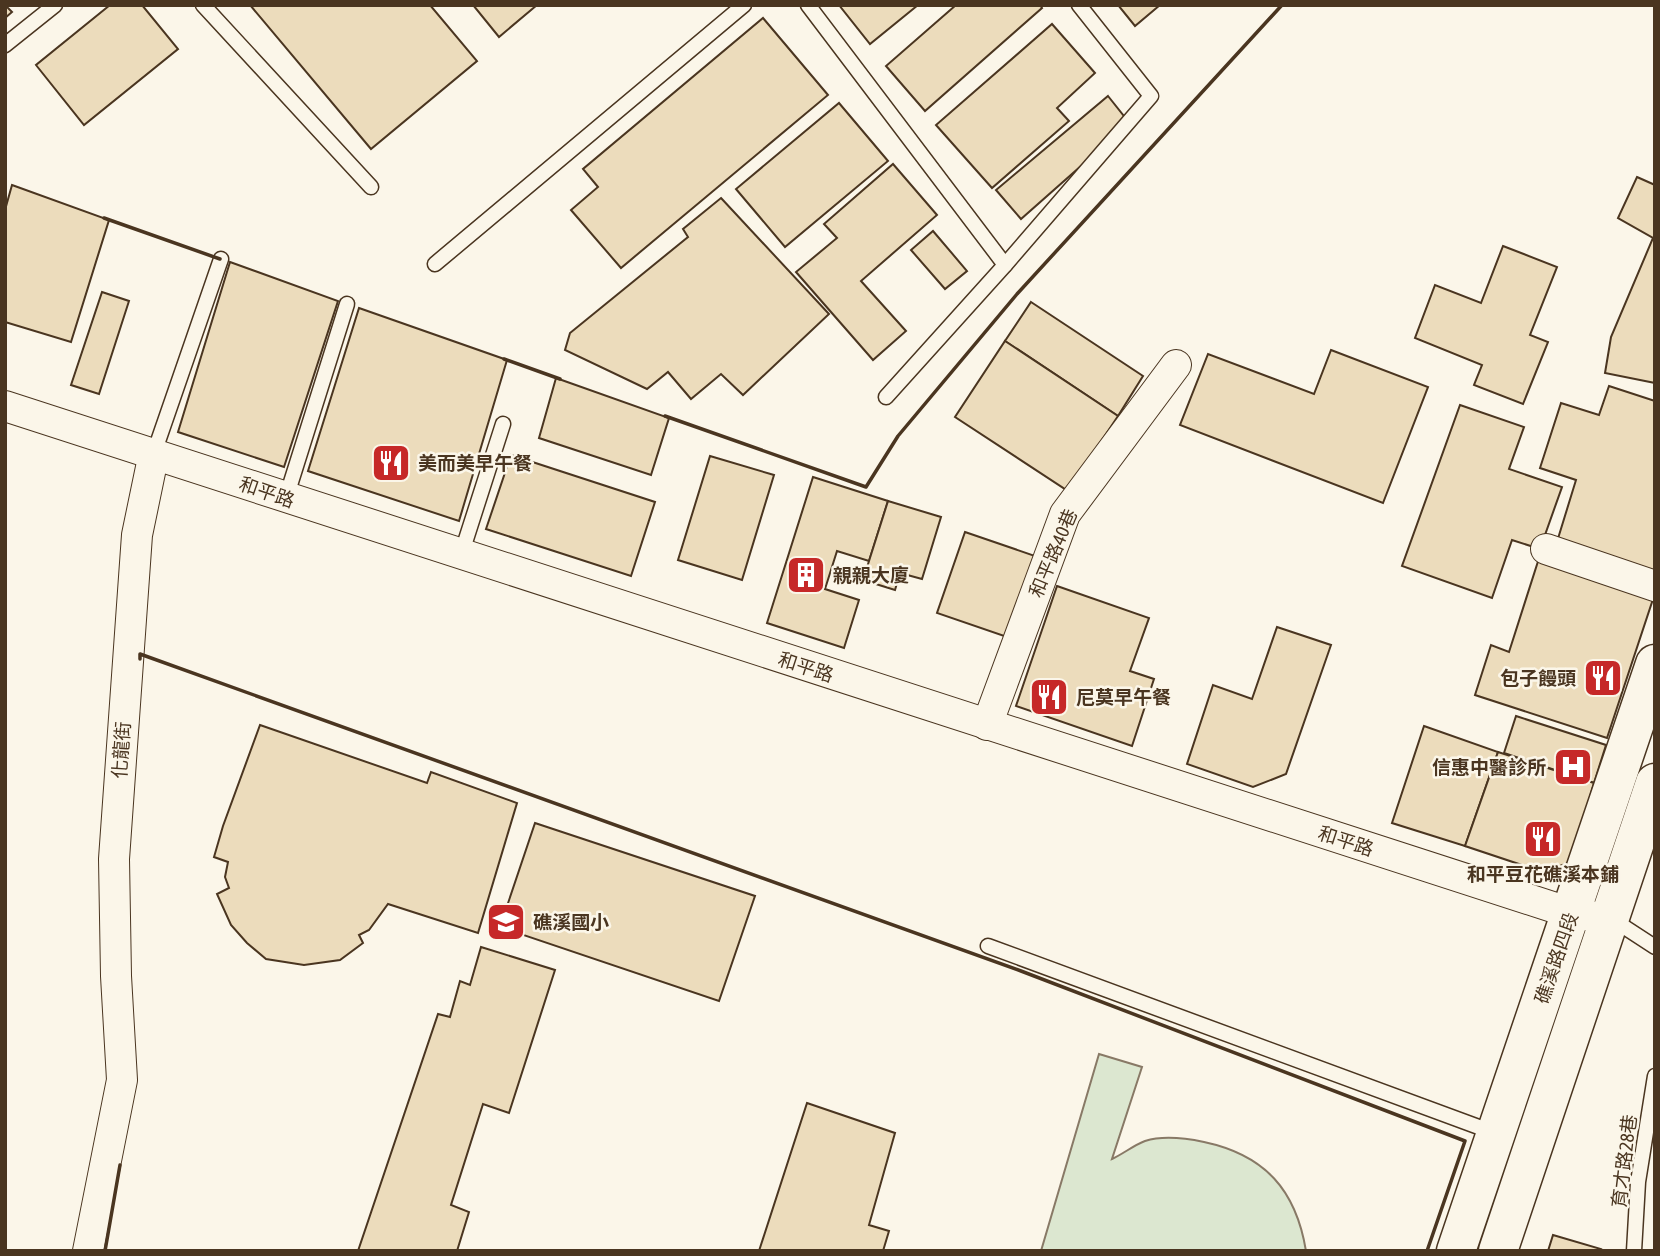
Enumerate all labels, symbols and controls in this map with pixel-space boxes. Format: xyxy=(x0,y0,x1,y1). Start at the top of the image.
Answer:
restaurant icon: 美而美早午餐 xyxy=(370,442,412,484)
place label: 美而美早午餐 xyxy=(418,452,532,474)
street label: 和平路 xyxy=(236,472,298,512)
street label: 和平路40巷 xyxy=(1025,505,1081,601)
building icon: 親親大廈 xyxy=(785,554,827,596)
place label: 親親大廈 xyxy=(833,564,909,586)
street label: 和平路 xyxy=(775,648,837,686)
restaurant icon: 包子饅頭 xyxy=(1582,657,1624,699)
place label: 包子饅頭 xyxy=(1500,667,1576,689)
restaurant icon: 尼莫早午餐 xyxy=(1028,676,1070,718)
place label: 尼莫早午餐 xyxy=(1076,686,1171,708)
street label: 化龍街 xyxy=(108,721,134,779)
hospital icon: 信惠中醫診所 xyxy=(1552,746,1594,788)
place label: 信惠中醫診所 xyxy=(1432,756,1546,778)
restaurant icon: 和平豆花礁溪本鋪 xyxy=(1522,818,1564,860)
street label: 和平路 xyxy=(1315,822,1377,860)
place label: 和平豆花礁溪本鋪 xyxy=(1467,863,1619,885)
school or university icon: 礁溪國小 xyxy=(485,901,527,943)
street label: 礁溪路四段 xyxy=(1530,909,1582,1007)
place label: 礁溪國小 xyxy=(533,911,609,933)
street label: 育才路28巷 xyxy=(1607,1113,1641,1209)

